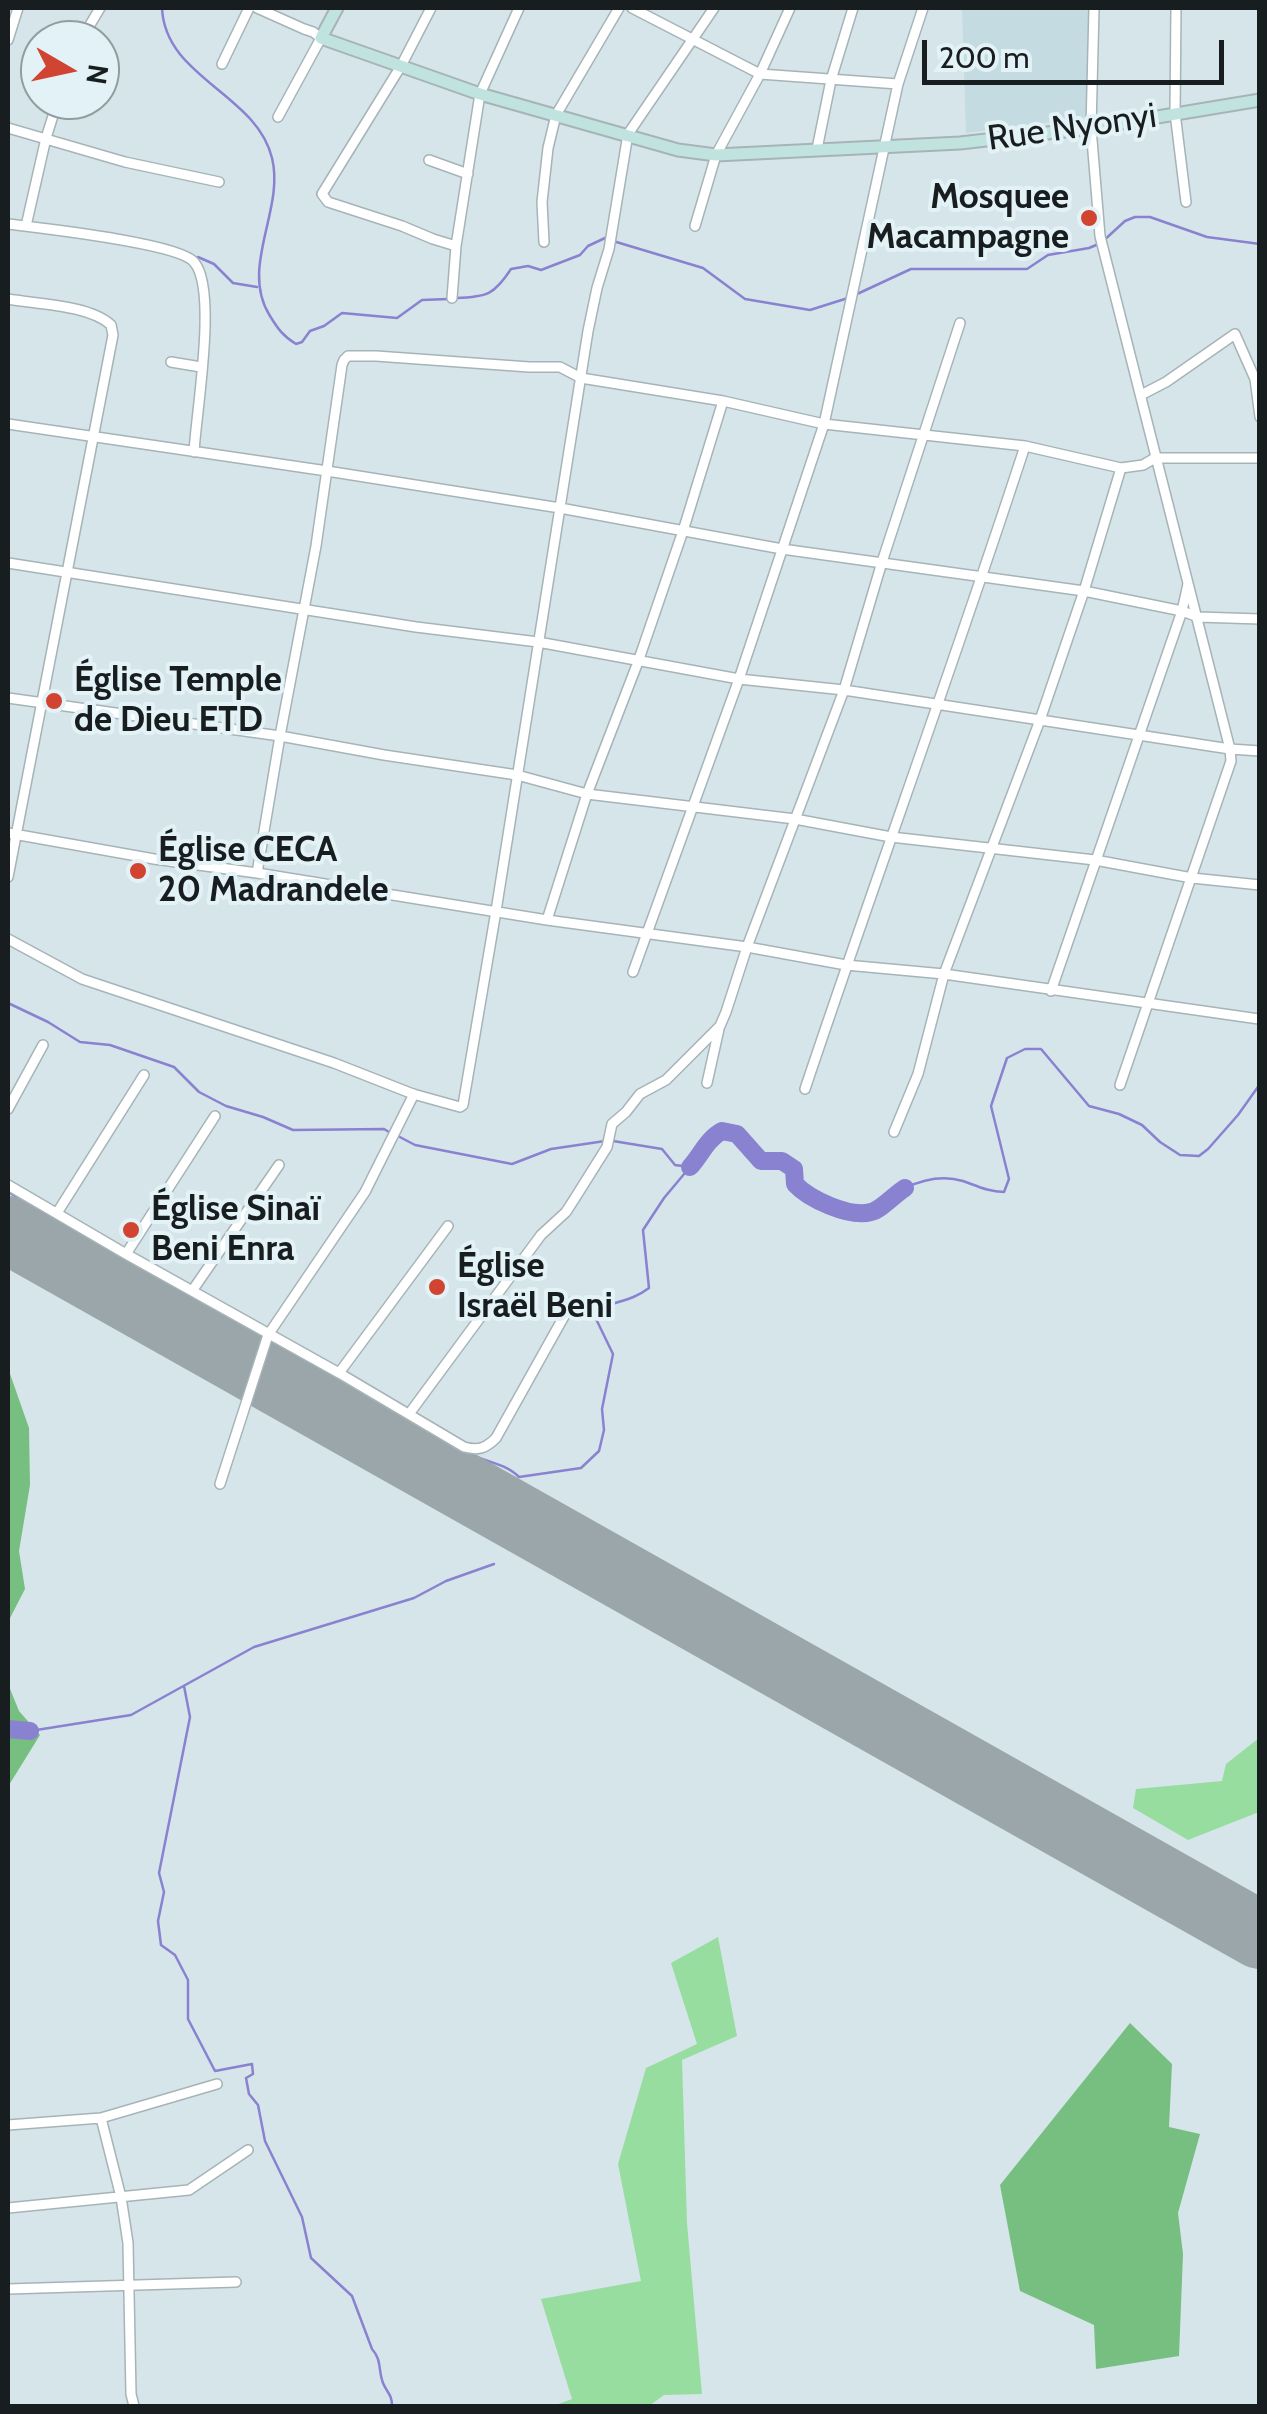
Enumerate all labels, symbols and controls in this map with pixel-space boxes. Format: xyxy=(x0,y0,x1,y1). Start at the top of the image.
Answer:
north arrow xyxy=(20,20,120,120)
scale bar xyxy=(927,20,1230,82)
text: 200 m xyxy=(939,39,1030,76)
text: N xyxy=(79,62,116,87)
street label: Rue Nyonyi xyxy=(985,95,1159,161)
place label: Mosquee Macampagne xyxy=(867,177,1069,259)
marker: Mosquee Macampagne xyxy=(1078,207,1100,229)
place label: Église Temple de Dieu ETD xyxy=(74,660,282,742)
marker: Église Temple de Dieu ETD xyxy=(43,690,65,712)
place label: Église CECA 20 Madrandele xyxy=(158,830,389,912)
marker: Église CECA 20 Madrandele xyxy=(127,860,149,882)
place label: Église Sinaï Beni Enra xyxy=(151,1189,320,1271)
marker: Église Sinaï Beni Enra xyxy=(120,1219,142,1241)
place label: Église Israël Beni xyxy=(457,1246,613,1328)
marker: Église Israël Beni xyxy=(426,1276,448,1298)

